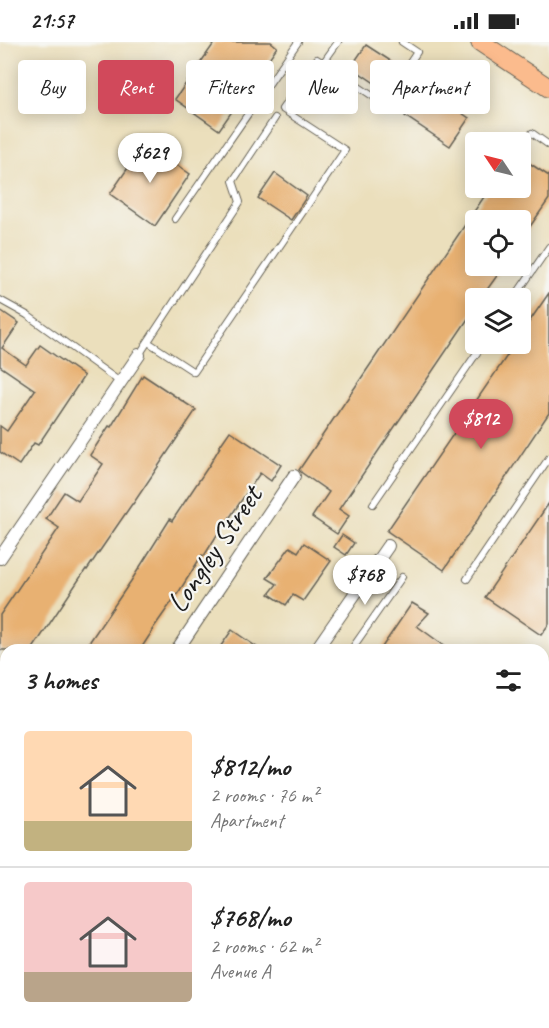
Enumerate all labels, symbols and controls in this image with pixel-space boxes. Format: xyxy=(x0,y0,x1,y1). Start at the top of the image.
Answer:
text: 21:57 xyxy=(30,7,74,35)
chip: Buy xyxy=(18,60,86,114)
chip: Rent xyxy=(98,60,174,114)
chip: Filters xyxy=(186,60,274,114)
chip: New xyxy=(286,60,358,114)
chip: Apartment xyxy=(370,60,490,114)
north arrow xyxy=(465,132,531,198)
map controls xyxy=(465,132,531,354)
pin: $629 xyxy=(114,133,186,184)
text: $629 xyxy=(132,140,168,165)
button: locate xyxy=(465,210,531,276)
button: layers xyxy=(465,288,531,354)
pin: $812 xyxy=(445,399,517,450)
text: $812 xyxy=(463,406,499,431)
street label: Longley Street xyxy=(158,476,272,620)
pin: $768 xyxy=(329,555,401,606)
text: $768 xyxy=(347,562,383,587)
text: 3 homes xyxy=(24,664,97,697)
icon: filters xyxy=(492,664,525,697)
text: $812/mo xyxy=(210,750,290,783)
icon: home xyxy=(72,755,144,827)
text: 2 rooms · 76 m² xyxy=(210,783,318,808)
text: Apartment xyxy=(210,808,283,833)
text: $768/mo xyxy=(210,901,291,934)
icon: home xyxy=(72,906,144,978)
text: 2 rooms · 62 m² xyxy=(210,934,318,959)
text: Avenue A xyxy=(210,959,271,984)

